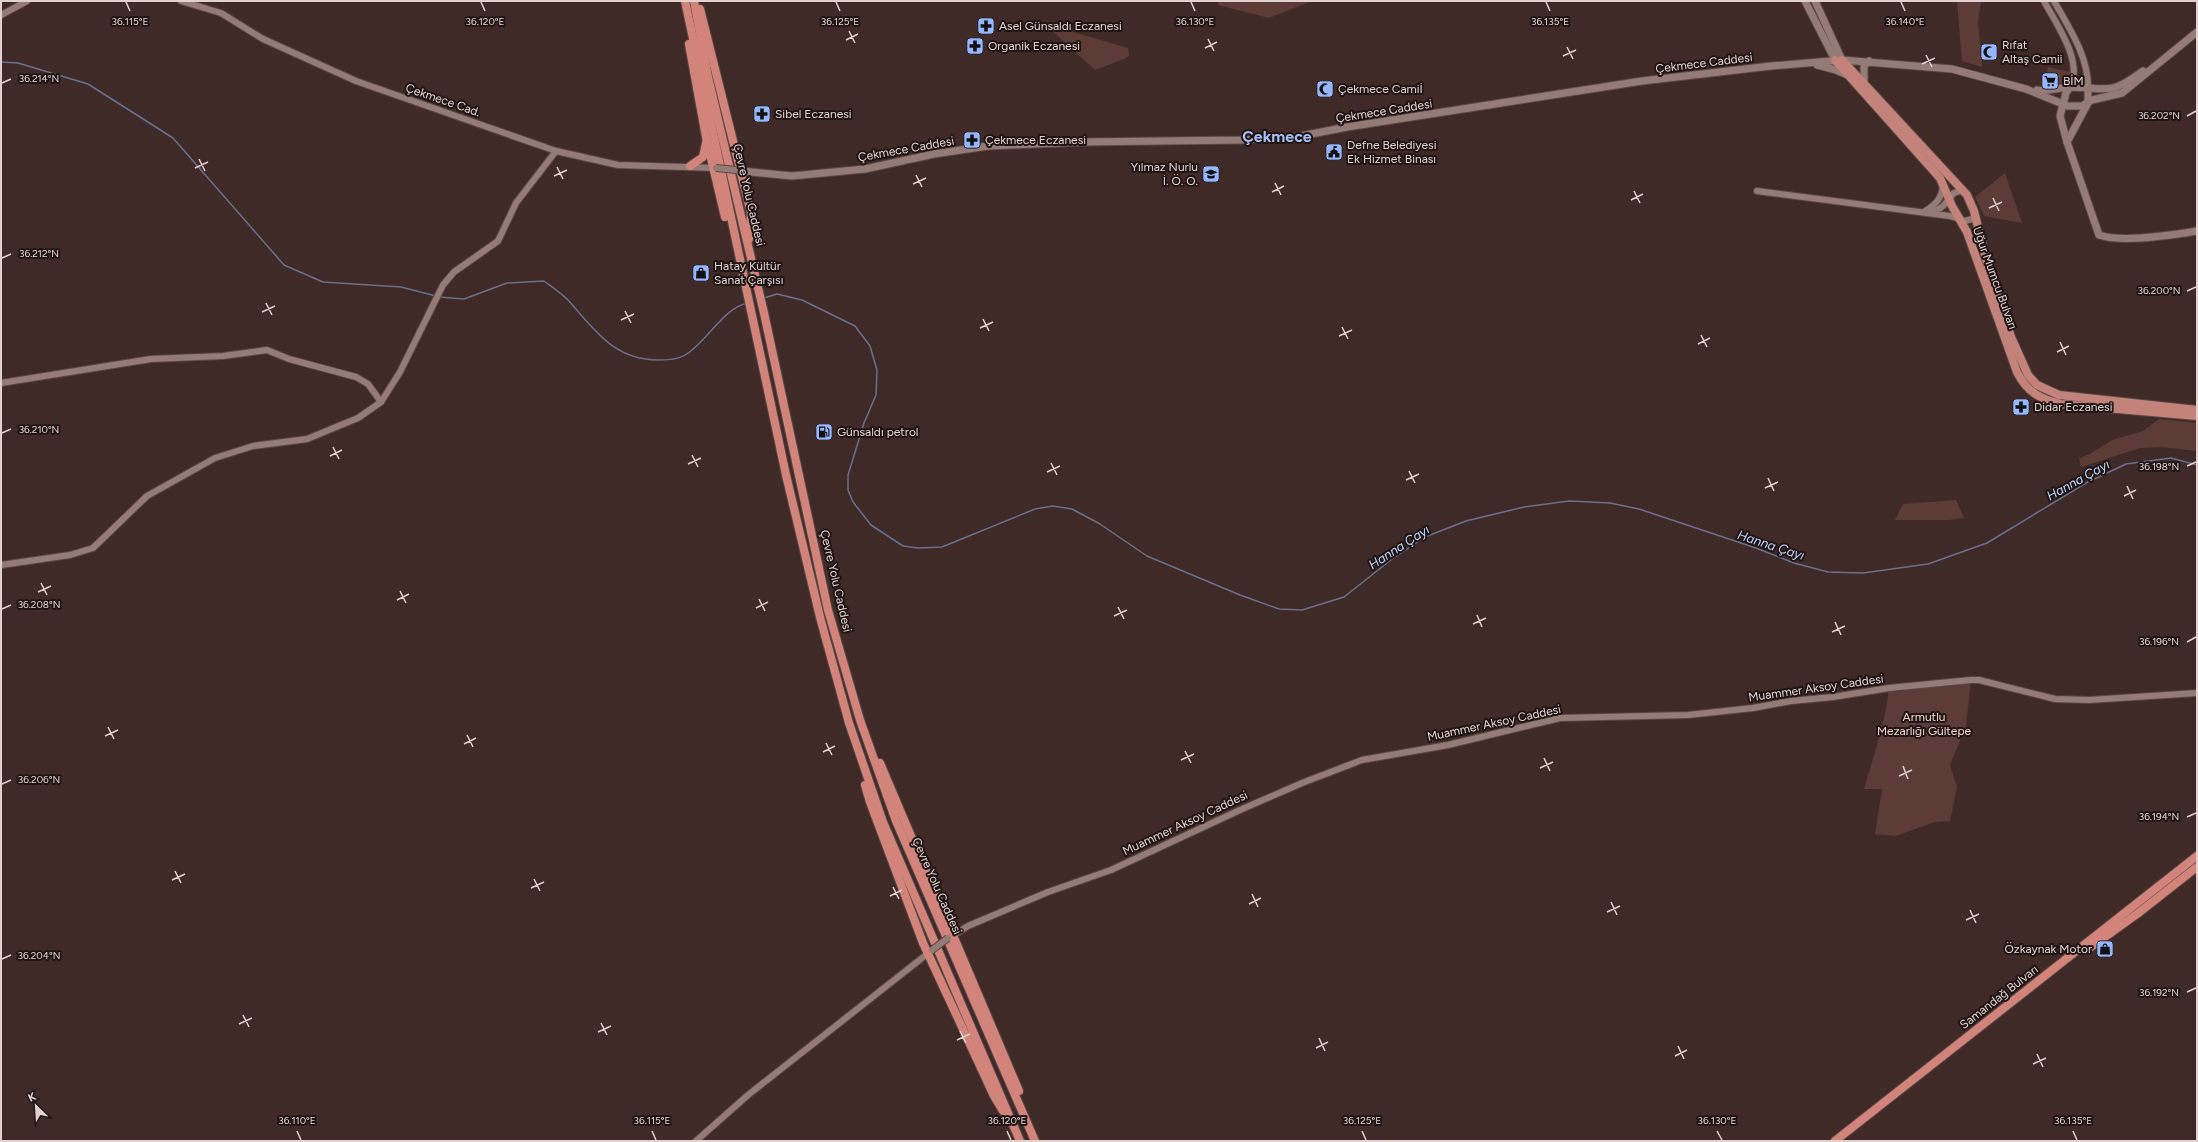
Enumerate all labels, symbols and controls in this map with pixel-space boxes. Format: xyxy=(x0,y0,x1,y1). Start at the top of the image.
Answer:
text: 36.115°E xyxy=(112,15,148,28)
text: 36.120°E xyxy=(466,15,505,28)
text: 36.125°E xyxy=(821,15,859,28)
text: 36.130°E xyxy=(1176,15,1214,28)
text: 36.135°E xyxy=(1531,15,1569,28)
text: 36.140°E xyxy=(1885,15,1925,28)
pharmacy icon: Asel Günsaldı Eczanesi xyxy=(976,16,996,36)
place label: Asel Günsaldı Eczanesi xyxy=(999,19,1122,33)
pharmacy icon: Organik Eczanesi xyxy=(965,36,985,56)
place label: Rıfat Altaş Camii xyxy=(2002,38,2063,66)
place label: Organik Eczanesi xyxy=(988,39,1080,53)
mosque icon: Rıfat Altaş Camii xyxy=(1979,42,1999,62)
street label: Çekmece Caddesi xyxy=(1655,50,1753,76)
supermarket icon: BİM xyxy=(2040,71,2060,91)
text: 36.214°N xyxy=(19,72,59,85)
place label: BİM xyxy=(2063,74,2084,88)
mosque icon: Çekmece Camiİ xyxy=(1315,79,1335,99)
street label: Çekmece Cad. xyxy=(404,81,482,119)
place label: Çekmece Camiİ xyxy=(1338,82,1423,96)
street label: Çekmece Caddesi xyxy=(1335,96,1433,126)
pharmacy icon: Sibel Eczanesi xyxy=(752,104,772,124)
place label: Sibel Eczanesi xyxy=(775,107,852,121)
text: 36.202°N xyxy=(2138,109,2180,122)
district label: Çekmece xyxy=(1242,127,1312,146)
pharmacy icon: Çekmece Eczanesi xyxy=(962,130,982,150)
place label: Çekmece Eczanesi xyxy=(985,133,1086,147)
street label: Çekmece Caddesi xyxy=(857,134,955,164)
place label: Defne Belediyesi Ek Hizmet Binası xyxy=(1347,138,1436,166)
public building icon: Defne Belediyesi Ek Hizmet Binası xyxy=(1324,142,1344,162)
street label: Çevre Yolu Caddesi xyxy=(730,143,768,247)
place label: Yılmaz Nurlu İ. Ö. O. xyxy=(1131,160,1198,188)
school or university icon: Yılmaz Nurlu İ. Ö. O. xyxy=(1201,164,1221,184)
street label: Uğur Mumcu Bulvarı xyxy=(1970,225,2020,331)
text: 36.212°N xyxy=(19,247,59,260)
place label: Hatay Kültür Sanat Çarşısı xyxy=(714,259,783,287)
shop icon: Hatay Kültür Sanat Çarşısı xyxy=(691,263,711,283)
text: 36.200°N xyxy=(2137,284,2181,297)
pharmacy icon: Didar Eczanesi xyxy=(2011,397,2031,417)
place label: Didar Eczanesi xyxy=(2034,400,2112,414)
fuel station icon: Günsaldı petrol xyxy=(814,422,834,442)
text: 36.210°N xyxy=(19,423,59,436)
place label: Günsaldı petrol xyxy=(837,425,918,439)
water label: Hanna Çayı xyxy=(2044,457,2112,503)
text: 36.198°N xyxy=(2139,460,2179,473)
water label: Hanna Çayı xyxy=(1366,522,1432,572)
water label: Hanna Çayı xyxy=(1736,527,1806,563)
street label: Çevre Yolu Caddesi xyxy=(817,529,855,633)
text: 36.208°N xyxy=(18,598,60,611)
text: 36.196°N xyxy=(2139,635,2179,648)
street label: Muammer Aksoy Caddesi xyxy=(1748,672,1884,704)
street label: Muammer Aksoy Caddesi xyxy=(1426,702,1562,744)
park label: Armutlu Mezarlığı Gültepe xyxy=(1877,710,1972,738)
text: 36.206°N xyxy=(18,773,60,786)
street label: Muammer Aksoy Caddesi xyxy=(1120,788,1250,858)
text: 36.194°N xyxy=(2139,810,2179,823)
street label: Çevre Yolu Caddesi xyxy=(909,835,965,937)
shop icon: Özkaynak Motor xyxy=(2095,939,2115,959)
place label: Özkaynak Motor xyxy=(2005,942,2092,956)
text: 36.204°N xyxy=(18,949,60,962)
street label: Samandağ Bulvarı xyxy=(1957,962,2041,1032)
text: 36.192°N xyxy=(2139,986,2179,999)
north arrow xyxy=(16,1086,56,1126)
text: K xyxy=(26,1090,39,1105)
text: 36.110°E xyxy=(278,1114,316,1127)
text: 36.115°E xyxy=(634,1114,670,1127)
text: 36.120°E xyxy=(988,1114,1027,1127)
text: 36.125°E xyxy=(1343,1114,1381,1127)
text: 36.130°E xyxy=(1698,1114,1736,1127)
text: 36.135°E xyxy=(2054,1114,2092,1127)

